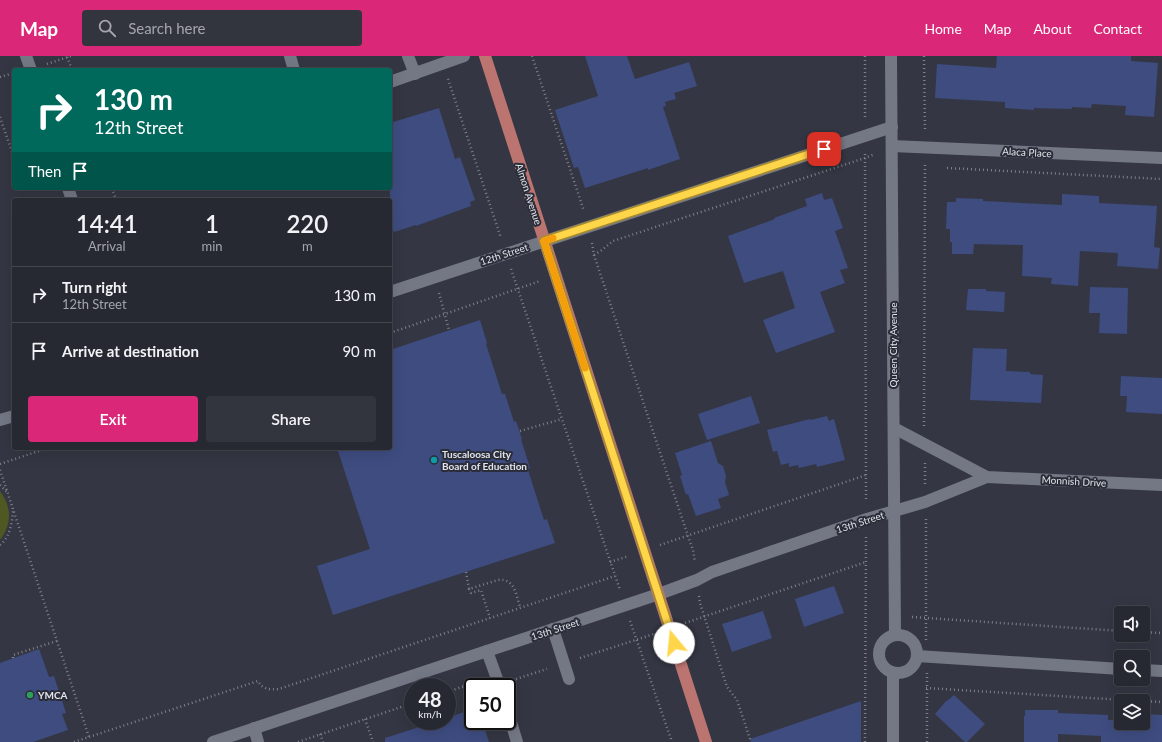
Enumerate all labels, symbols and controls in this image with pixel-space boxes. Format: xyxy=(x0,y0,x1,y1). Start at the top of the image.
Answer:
search box xyxy=(82,10,362,46)
text: Map xyxy=(20,17,58,40)
icon: search xyxy=(96,17,118,39)
text: Search here xyxy=(128,19,206,37)
text: Home xyxy=(924,20,962,37)
text: Map xyxy=(984,20,1011,37)
text: About xyxy=(1033,20,1071,37)
text: Contact xyxy=(1093,20,1142,37)
text: 130 m xyxy=(94,82,173,116)
icon: right xyxy=(28,84,80,136)
text: 12th Street xyxy=(94,116,183,138)
pin xyxy=(807,132,841,166)
icon: arrive xyxy=(813,138,835,160)
street label: Alaca Place xyxy=(1002,145,1052,159)
icon: arrive xyxy=(69,160,91,182)
text: Then xyxy=(28,162,61,180)
street label: Almon Avenue xyxy=(513,162,545,226)
text: 14:41 xyxy=(76,209,138,238)
text: 1 xyxy=(205,209,219,238)
text: 220 xyxy=(286,209,328,238)
text: Arrival xyxy=(88,238,125,254)
text: min xyxy=(201,238,223,254)
text: m xyxy=(302,238,313,254)
street label: 12th Street xyxy=(479,240,530,267)
text: Turn right xyxy=(62,278,127,296)
icon: right xyxy=(28,284,50,306)
text: 130 m xyxy=(334,286,376,304)
text: 12th Street xyxy=(62,296,127,312)
street label: Queen City Avenue xyxy=(887,302,899,388)
icon: arrive xyxy=(28,340,50,362)
text: Arrive at destination xyxy=(62,342,199,360)
text: 90 m xyxy=(342,342,376,360)
button: Exit xyxy=(28,396,198,442)
button: Share xyxy=(206,396,376,442)
place label: Tuscaloosa City Board of Education xyxy=(442,448,527,472)
marker: Tuscaloosa City Board of Education xyxy=(429,455,439,465)
street label: Monnish Drive xyxy=(1041,473,1107,489)
street label: 13th Street xyxy=(835,508,886,535)
map controls xyxy=(1114,606,1150,730)
button: sound xyxy=(1114,606,1150,642)
street label: 13th Street xyxy=(530,615,581,642)
position arrow xyxy=(653,622,695,664)
button: search xyxy=(1114,650,1150,686)
speed limit sign: 50 xyxy=(464,678,516,730)
text: 48 xyxy=(418,687,442,711)
place label: YMCA xyxy=(37,689,68,701)
marker: YMCA xyxy=(25,690,35,700)
button: layers xyxy=(1114,694,1150,730)
text: km/h xyxy=(418,708,442,720)

